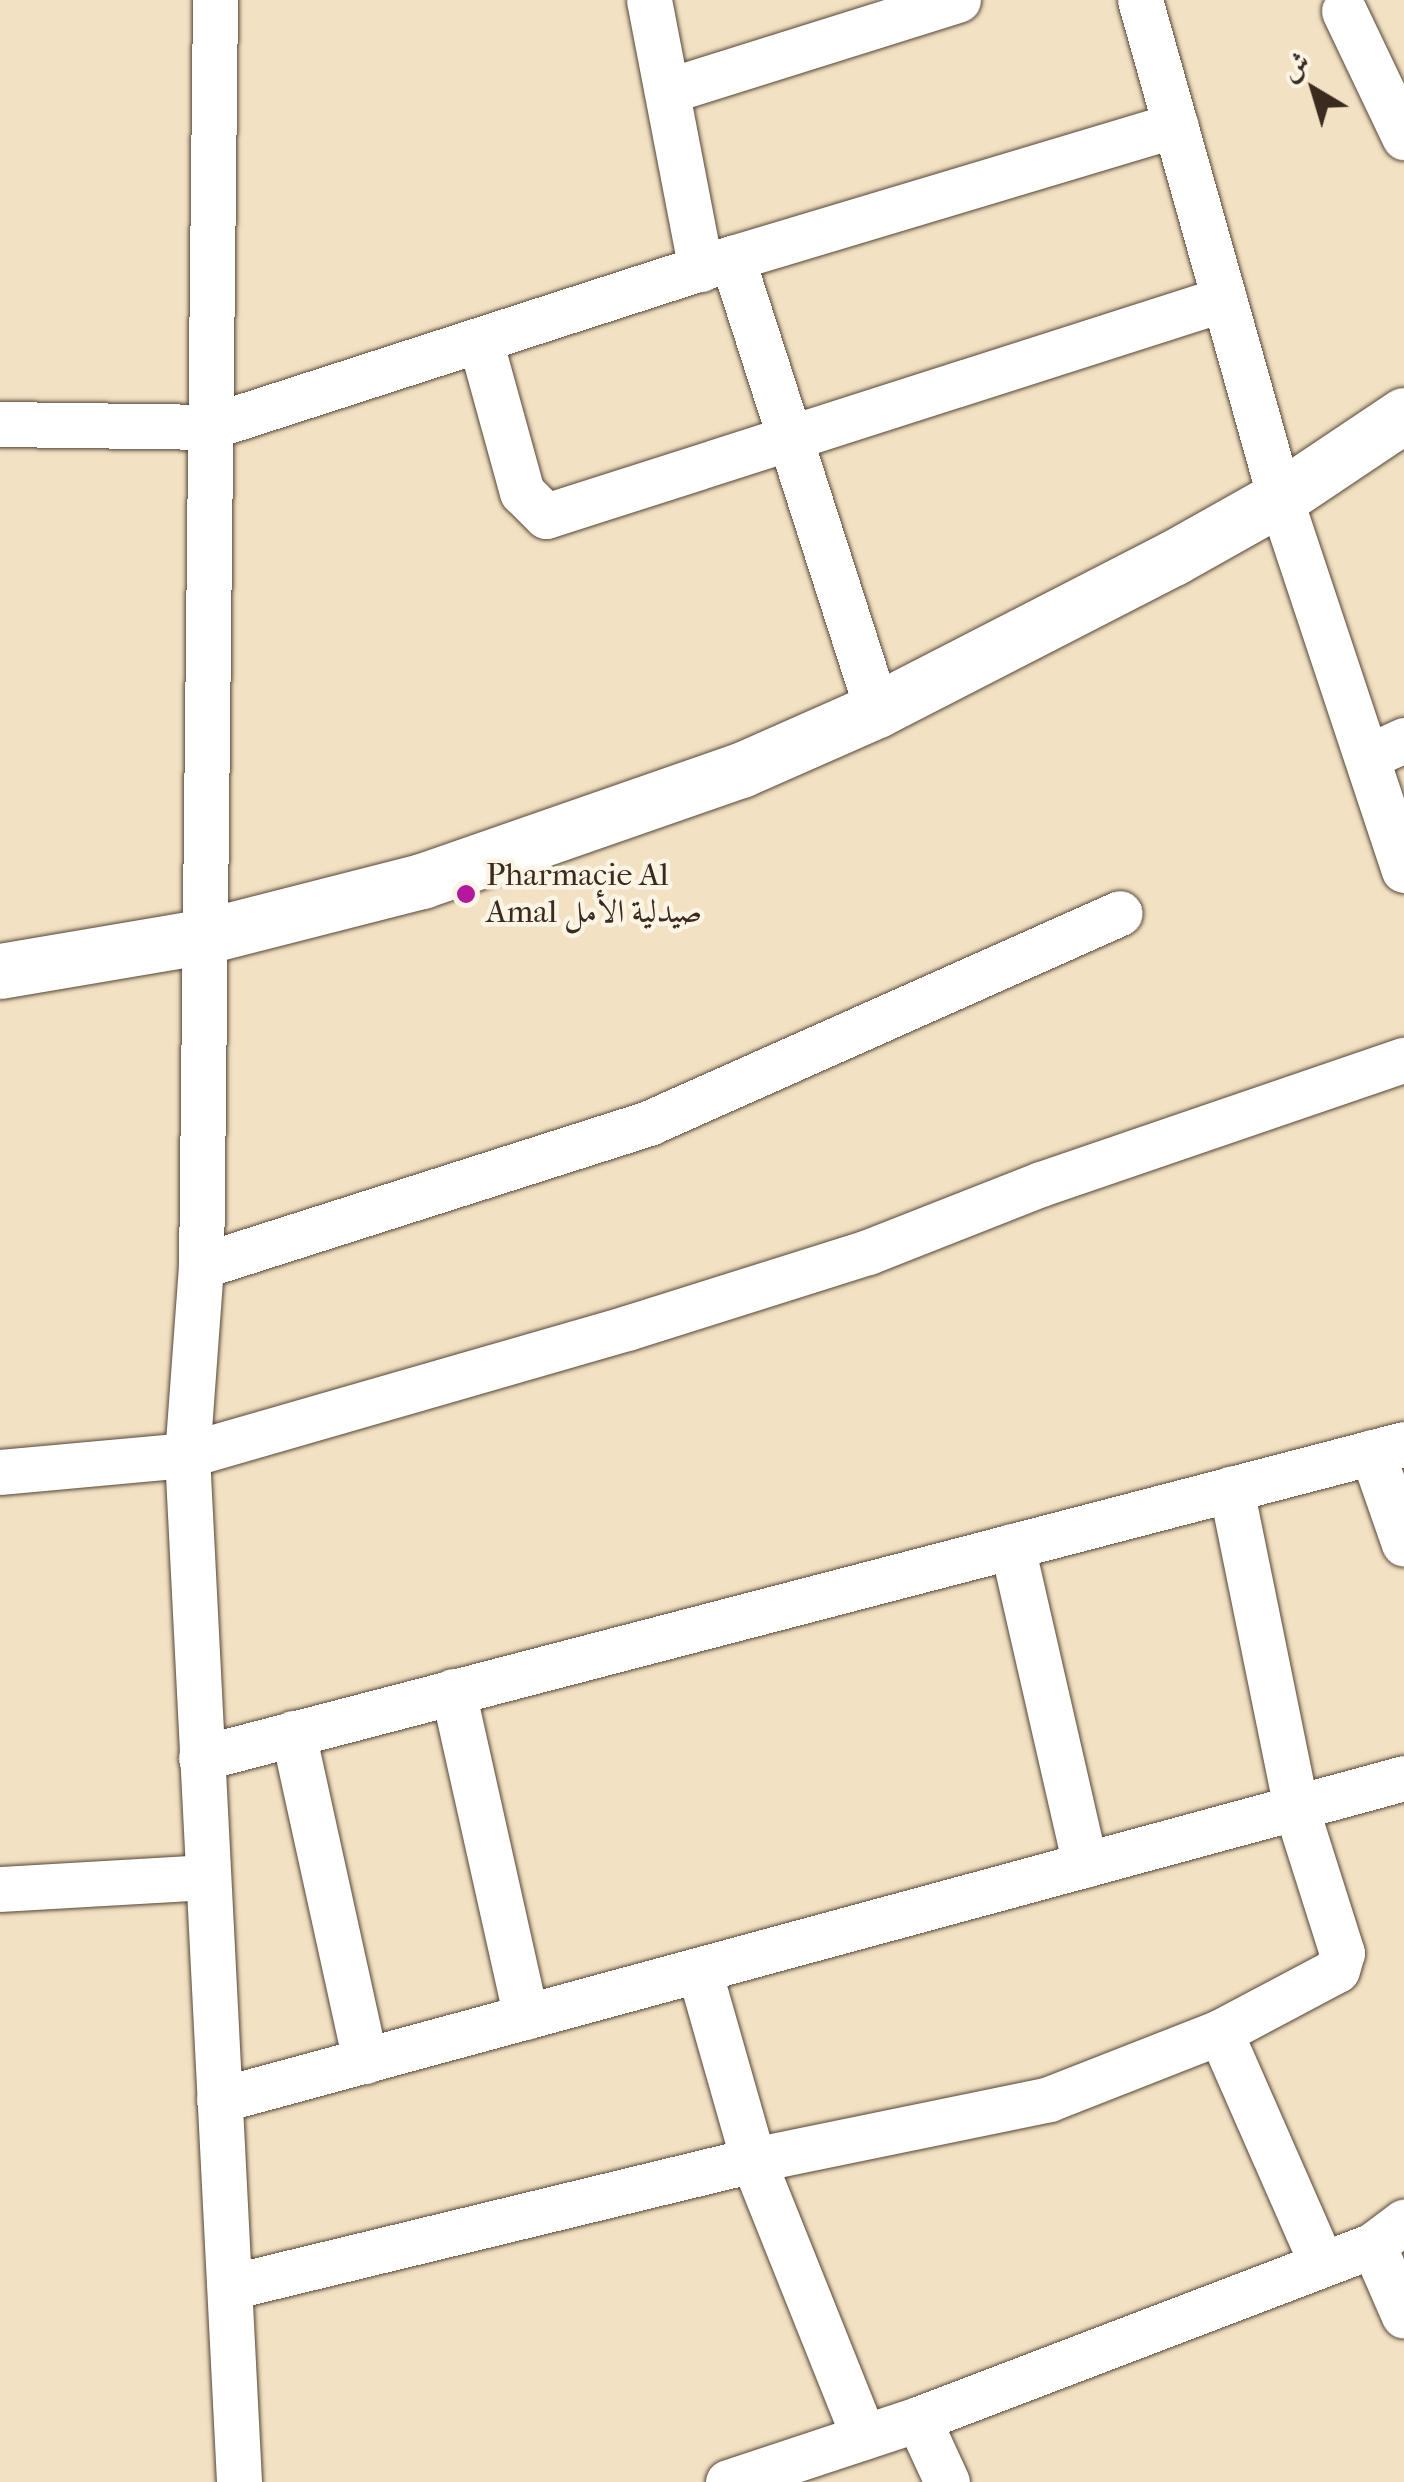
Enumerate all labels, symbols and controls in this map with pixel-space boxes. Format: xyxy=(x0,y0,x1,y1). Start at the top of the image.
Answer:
north arrow xyxy=(1264,40,1364,140)
text: ش xyxy=(1274,44,1316,88)
place label: Pharmacie Al Amal صيدلية الأمل xyxy=(486,857,702,932)
marker: Pharmacie Al Amal صيدلية الأمل xyxy=(455,883,477,905)

